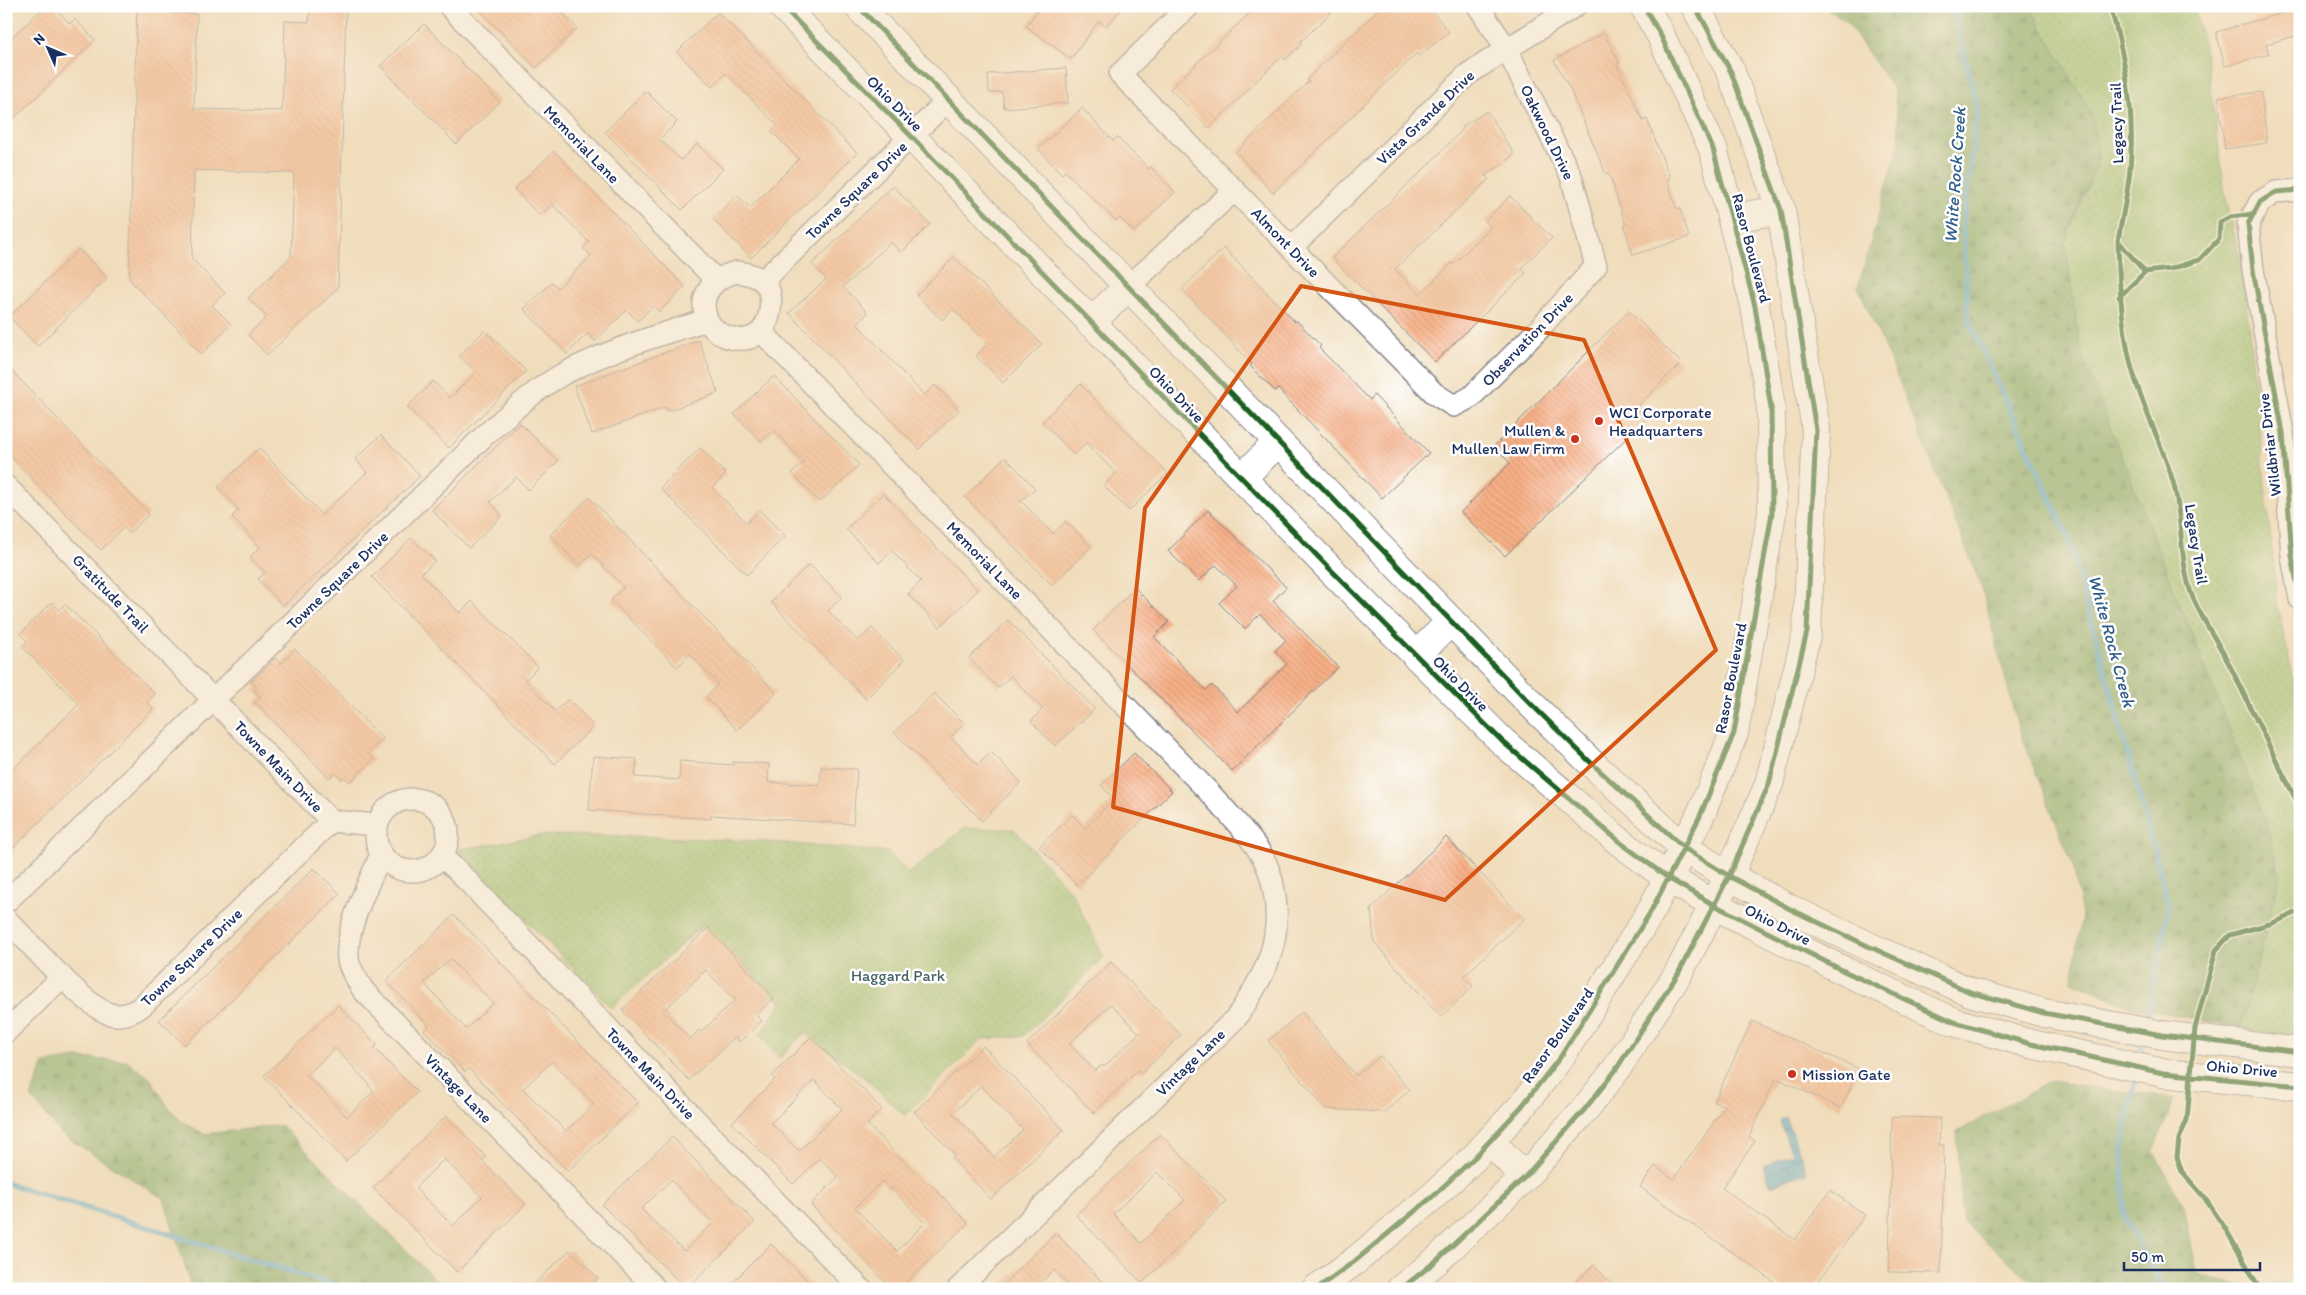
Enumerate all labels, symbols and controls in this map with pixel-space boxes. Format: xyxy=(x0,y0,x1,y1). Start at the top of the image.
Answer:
north arrow xyxy=(22,22,72,72)
text: N xyxy=(30,30,49,49)
street label: Vista Grande Drive xyxy=(1372,66,1478,169)
street label: Ohio Drive xyxy=(863,71,927,135)
street label: Oakwood Drive xyxy=(1516,82,1579,183)
street label: Legacy Trail xyxy=(2106,82,2127,164)
street label: Memorial Lane xyxy=(540,101,624,187)
water label: White Rock Creek xyxy=(1939,105,1971,244)
street label: Towne Square Drive xyxy=(802,137,911,244)
street label: Rasor Boulevard xyxy=(1728,191,1775,305)
street label: Almont Drive xyxy=(1247,203,1324,282)
street label: Observation Drive xyxy=(1478,288,1577,390)
street label: Ohio Drive xyxy=(1145,362,1208,427)
street label: Wildbriar Drive xyxy=(2254,392,2285,498)
place label: WCI Corporate Headquarters xyxy=(1609,403,1712,440)
marker: WCI Corporate Headquarters xyxy=(1593,415,1605,427)
place label: Mullen & Mullen Law Firm xyxy=(1451,421,1566,458)
marker: Mullen & Mullen Law Firm xyxy=(1569,433,1581,445)
street label: Legacy Trail xyxy=(2181,502,2212,586)
street label: Memorial Lane xyxy=(943,517,1027,603)
street label: Towne Square Drive xyxy=(283,527,392,634)
street label: Gratitude Trail xyxy=(68,550,153,637)
water label: White Rock Creek xyxy=(2084,573,2141,711)
street label: Rasor Boulevard xyxy=(1710,621,1751,735)
street label: Ohio Drive xyxy=(1429,651,1493,715)
street label: Towne Main Drive xyxy=(230,716,327,816)
street label: Ohio Drive xyxy=(1741,900,1814,949)
street label: Towne Square Drive xyxy=(137,904,246,1011)
park label: Haggard Park xyxy=(851,966,946,985)
street label: Rasor Boulevard xyxy=(1517,984,1598,1087)
street label: Towne Main Drive xyxy=(602,1023,699,1123)
street label: Vintage Lane xyxy=(1152,1025,1229,1100)
street label: Vintage Lane xyxy=(421,1050,496,1127)
street label: Ohio Drive xyxy=(2205,1056,2279,1081)
place label: Mission Gate xyxy=(1802,1065,1891,1084)
marker: Mission Gate xyxy=(1786,1068,1798,1080)
scale bar xyxy=(2124,1240,2260,1272)
text: 50 m xyxy=(2131,1248,2164,1266)

